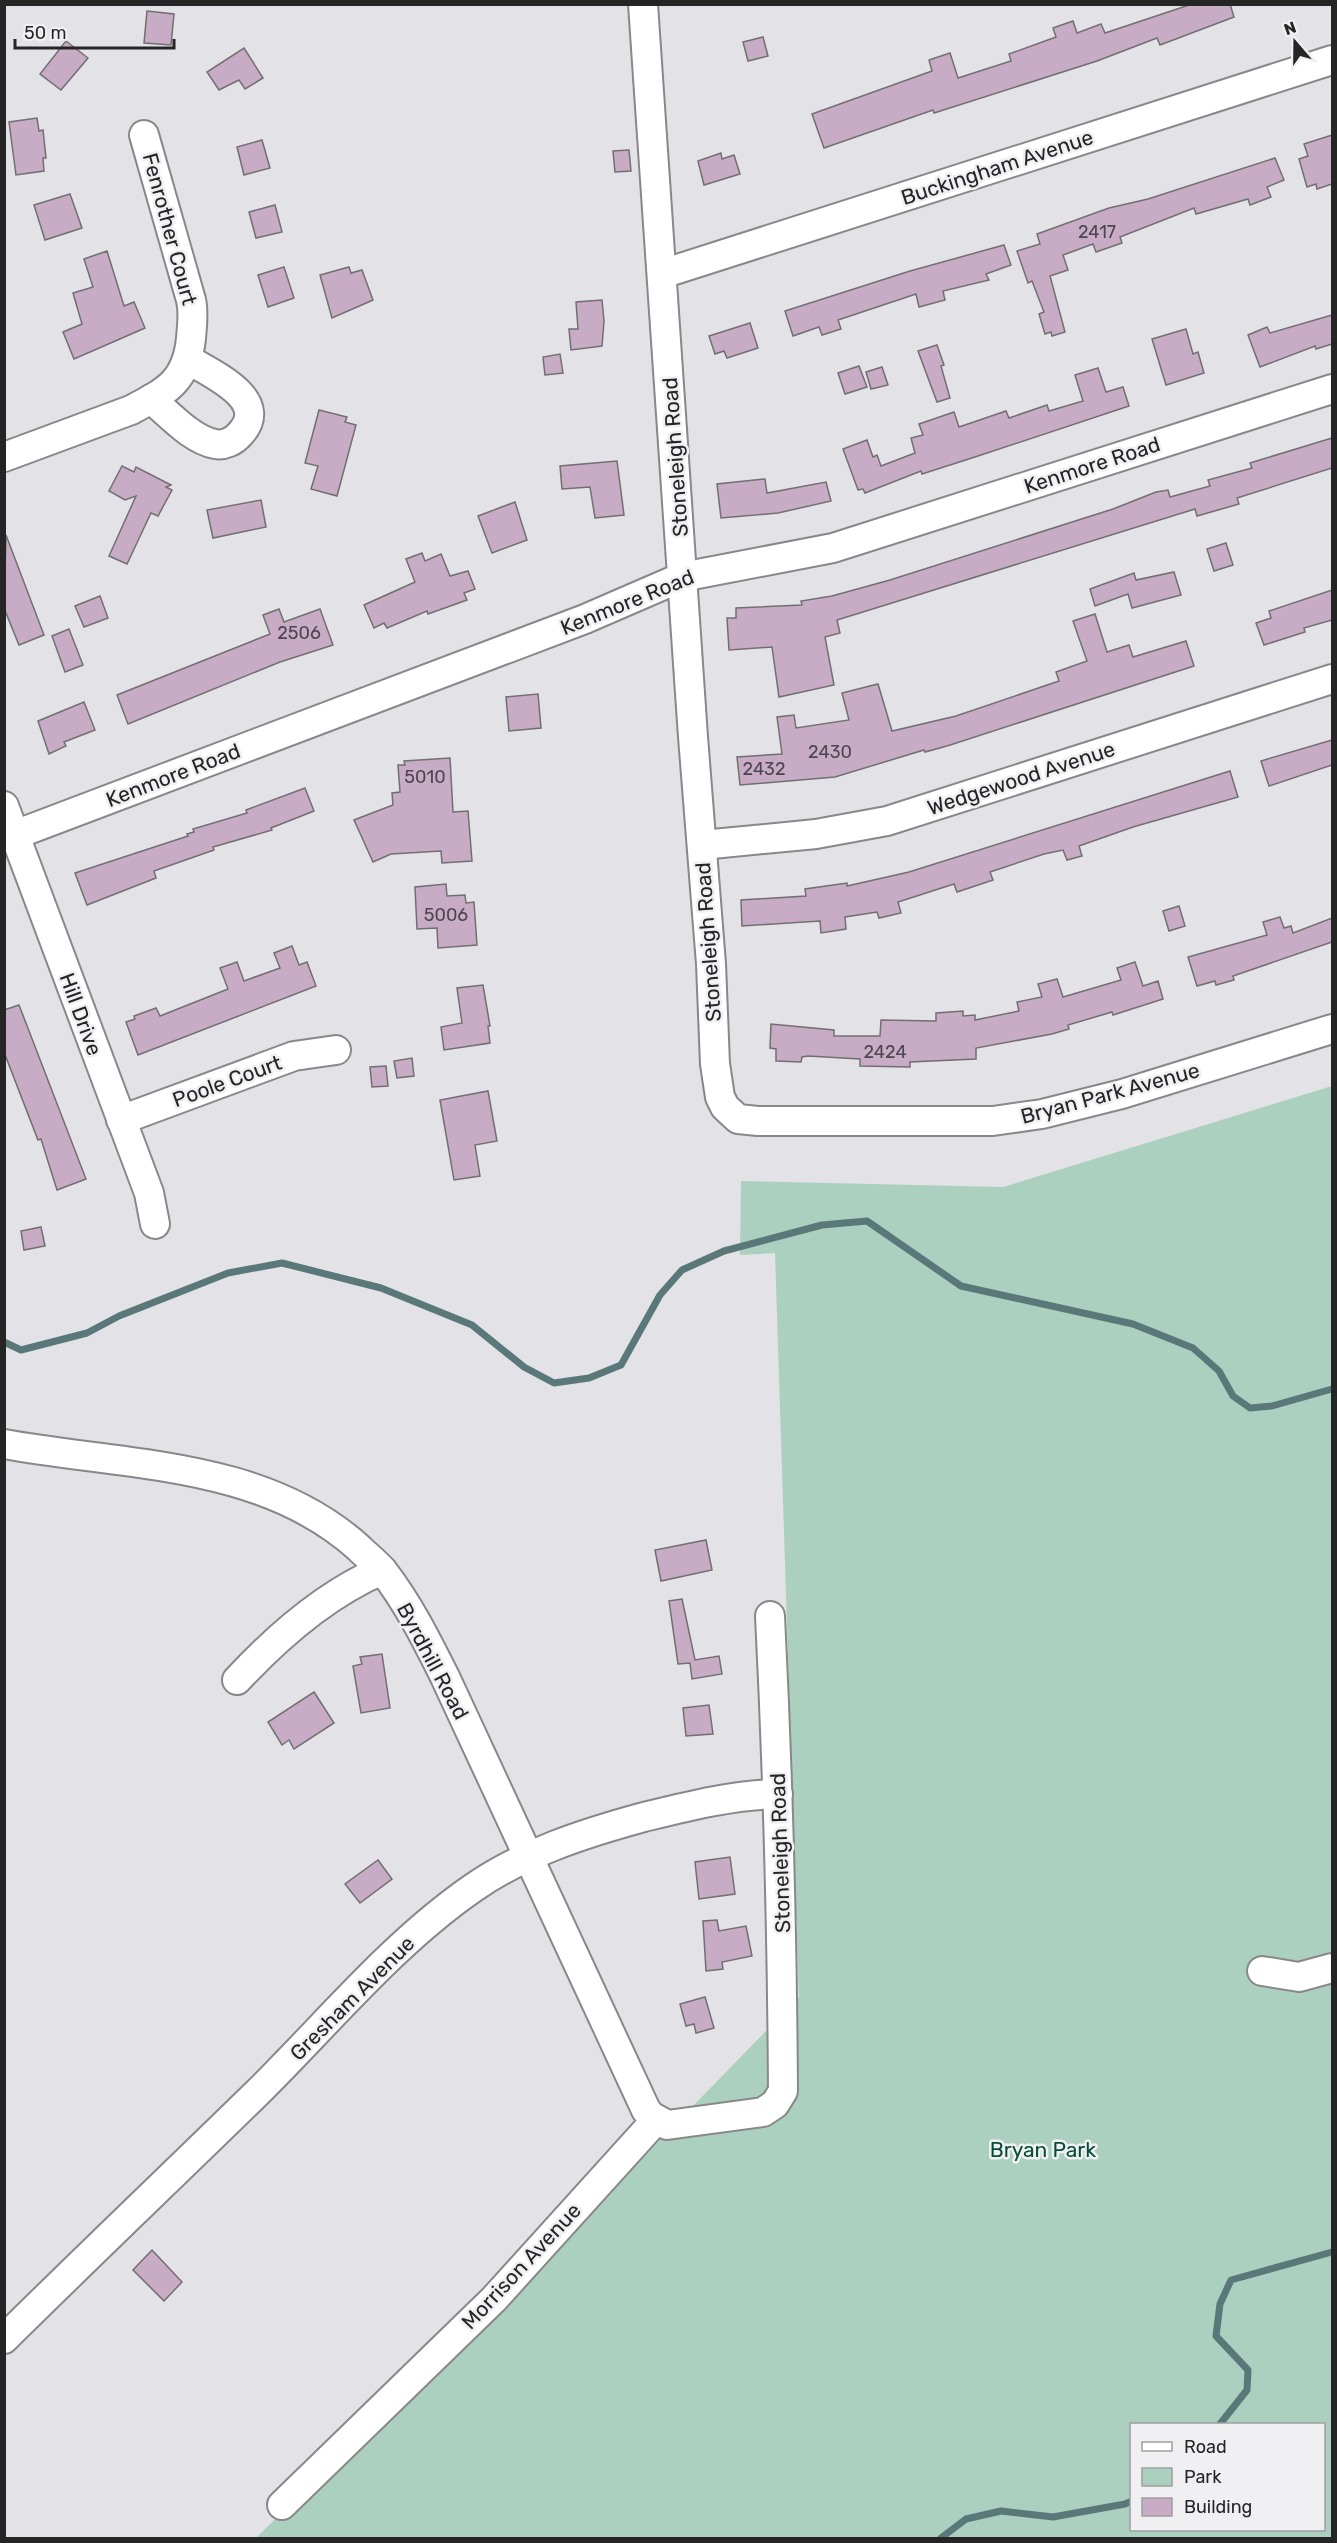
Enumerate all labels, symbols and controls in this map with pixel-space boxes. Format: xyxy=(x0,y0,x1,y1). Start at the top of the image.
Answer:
scale bar xyxy=(15,12,174,50)
north arrow xyxy=(1265,12,1325,72)
text: N xyxy=(1281,17,1299,39)
text: 50 m xyxy=(24,22,67,44)
street label: Buckingham Avenue xyxy=(898,124,1096,210)
street label: Fenrother Court xyxy=(138,150,202,308)
house number: 2417 xyxy=(1078,221,1116,243)
street label: Stoneleigh Road xyxy=(657,376,693,538)
street label: Kenmore Road xyxy=(1021,431,1163,499)
street label: Kenmore Road xyxy=(557,564,697,640)
house number: 2506 xyxy=(277,622,321,644)
street label: Wedgewood Avenue xyxy=(924,736,1118,820)
street label: Kenmore Road xyxy=(102,738,244,812)
house number: 2430 xyxy=(808,741,852,763)
house number: 2432 xyxy=(743,758,785,780)
house number: 5010 xyxy=(404,766,446,788)
street label: Stoneleigh Road xyxy=(690,861,726,1023)
house number: 5006 xyxy=(424,904,468,926)
street label: Hill Drive xyxy=(55,969,107,1059)
house number: 2424 xyxy=(863,1041,907,1063)
street label: Poole Court xyxy=(169,1050,285,1112)
street label: Bryan Park Avenue xyxy=(1018,1057,1202,1129)
street label: Byrdhill Road xyxy=(392,1598,474,1724)
street label: Stoneleigh Road xyxy=(765,1773,795,1933)
street label: Gresham Avenue xyxy=(285,1931,419,2065)
park label: Bryan Park xyxy=(990,2137,1096,2162)
street label: Morrison Avenue xyxy=(456,2198,586,2334)
legend xyxy=(1130,2423,1325,2531)
text: Road xyxy=(1184,2436,1227,2458)
text: Park xyxy=(1184,2466,1222,2488)
text: Building xyxy=(1184,2496,1252,2518)

